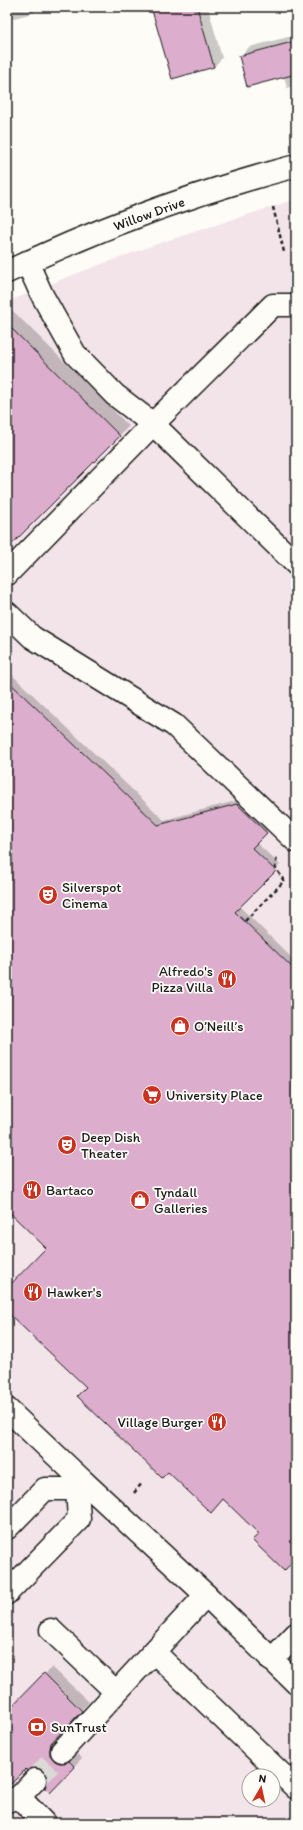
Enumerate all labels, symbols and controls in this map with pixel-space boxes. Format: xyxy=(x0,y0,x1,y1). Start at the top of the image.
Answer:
street label: Willow Drive xyxy=(111,193,187,235)
place label: Silverspot Cinema xyxy=(62,879,122,912)
theatre icon: Silverspot Cinema xyxy=(37,884,59,906)
place label: Alfredo's Pizza Villa xyxy=(151,963,214,996)
restaurant icon: Alfredo's Pizza Villa xyxy=(216,968,238,990)
shop icon: O’Neill’s xyxy=(169,1015,191,1037)
place label: O’Neill’s xyxy=(194,1018,244,1035)
supermarket icon: University Place xyxy=(141,1084,163,1106)
place label: University Place xyxy=(166,1087,263,1104)
place label: Deep Dish Theater xyxy=(81,1129,141,1162)
theatre icon: Deep Dish Theater xyxy=(56,1134,78,1156)
restaurant icon: Bartaco xyxy=(21,1179,43,1201)
place label: Bartaco xyxy=(46,1182,94,1199)
place label: Tyndall Galleries xyxy=(154,1184,208,1217)
shop icon: Tyndall Galleries xyxy=(129,1189,151,1211)
restaurant icon: Hawker's xyxy=(22,1281,44,1303)
place label: Hawker's xyxy=(47,1284,102,1301)
restaurant icon: Village Burger xyxy=(206,1411,228,1433)
place label: Village Burger xyxy=(118,1414,203,1431)
bank icon: SunTrust xyxy=(26,1716,48,1738)
place label: SunTrust xyxy=(51,1719,107,1736)
north arrow xyxy=(241,1768,281,1808)
text: N xyxy=(258,1772,267,1786)

